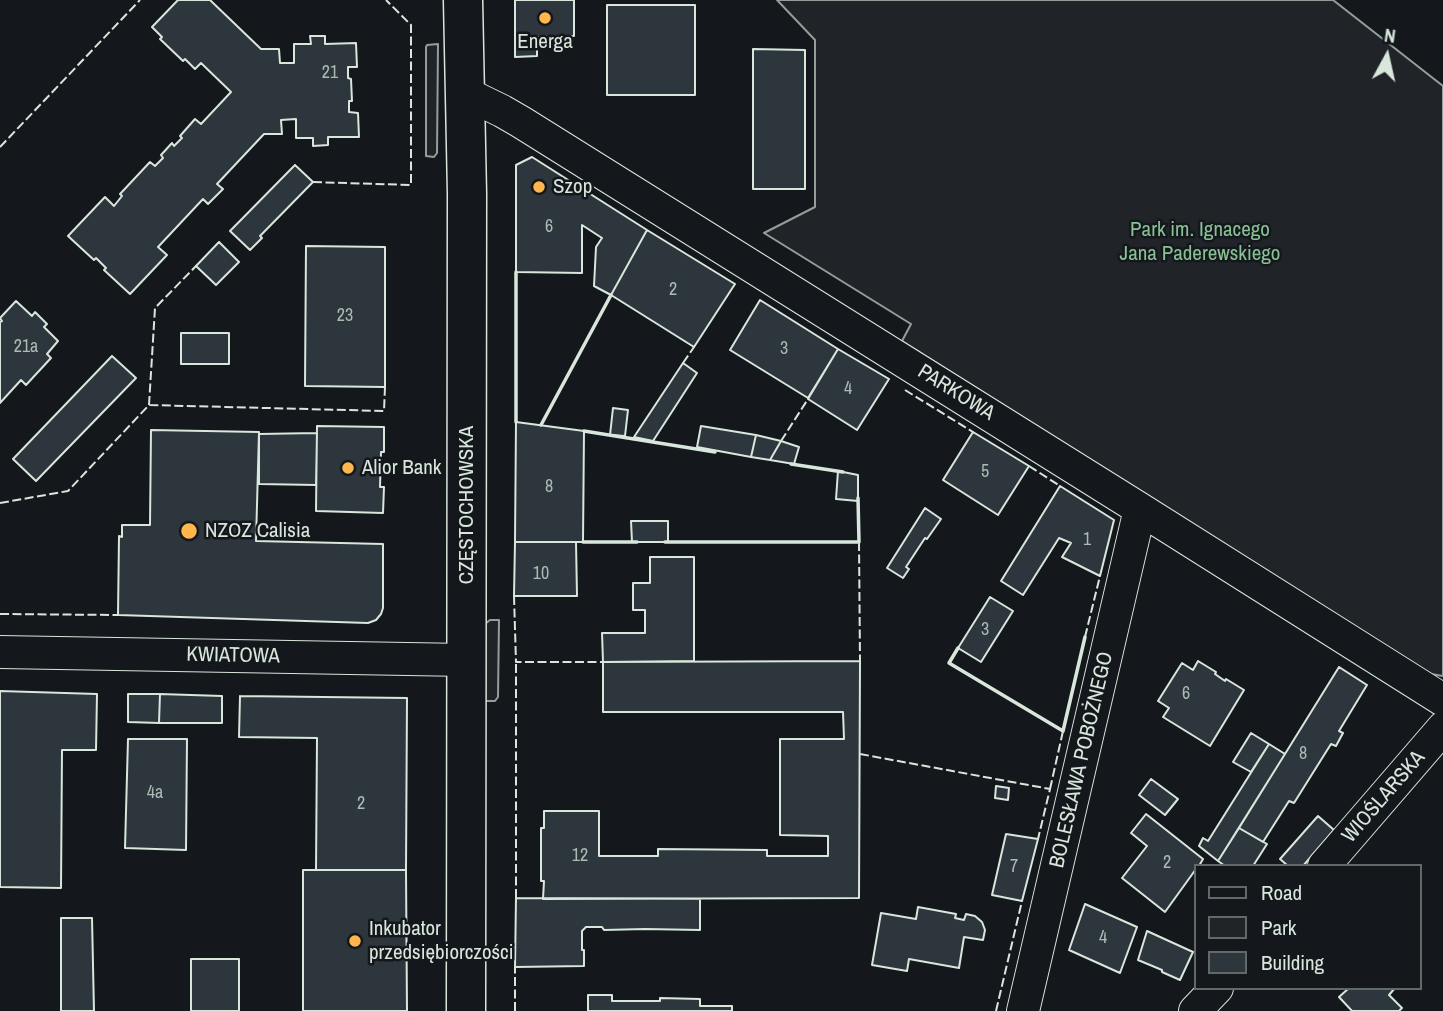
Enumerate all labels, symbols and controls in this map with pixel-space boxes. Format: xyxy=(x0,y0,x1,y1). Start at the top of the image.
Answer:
marker: Energa xyxy=(537,10,553,26)
north arrow xyxy=(1352,21,1422,91)
text: N xyxy=(1383,22,1397,49)
place label: Energa xyxy=(517,29,573,55)
house number: 21 xyxy=(322,62,338,84)
place label: Szop xyxy=(553,174,592,200)
marker: Szop xyxy=(531,179,547,195)
house number: 6 xyxy=(545,216,553,238)
park label: Park im. Ignacego Jana Paderewskiego xyxy=(1120,217,1280,267)
house number: 2 xyxy=(669,279,677,301)
house number: 23 xyxy=(337,305,353,327)
house number: 21a xyxy=(14,336,38,358)
house number: 3 xyxy=(780,338,788,360)
street label: PARKOWA xyxy=(913,359,999,427)
house number: 4 xyxy=(844,378,852,400)
street label: CZĘSTOCHOWSKA xyxy=(454,426,480,584)
place label: Alior Bank xyxy=(362,455,441,481)
marker: Alior Bank xyxy=(340,460,356,476)
house number: 5 xyxy=(981,461,989,483)
house number: 8 xyxy=(545,476,553,498)
place label: NZOZ Calisia xyxy=(205,518,310,544)
marker: NZOZ Calisia xyxy=(179,521,199,541)
house number: 1 xyxy=(1083,529,1091,551)
house number: 10 xyxy=(533,563,549,585)
house number: 3 xyxy=(981,619,989,641)
street label: KWIATOWA xyxy=(186,643,280,669)
street label: BOLESŁAWA POBOŻNEGO xyxy=(1045,650,1119,870)
house number: 6 xyxy=(1182,683,1190,705)
house number: 8 xyxy=(1299,743,1307,765)
street label: WIOŚLARSKA xyxy=(1337,746,1431,848)
house number: 4a xyxy=(147,782,163,804)
house number: 2 xyxy=(357,793,365,815)
house number: 12 xyxy=(572,845,588,867)
house number: 2 xyxy=(1163,852,1171,874)
house number: 7 xyxy=(1010,856,1018,878)
legend xyxy=(1194,864,1422,990)
text: Road xyxy=(1261,878,1302,907)
text: Park xyxy=(1261,913,1296,942)
place label: Inkubator przedsiębiorczości xyxy=(369,916,514,966)
house number: 4 xyxy=(1099,927,1107,949)
marker: Inkubator przedsiębiorczości xyxy=(347,933,363,949)
text: Building xyxy=(1261,948,1324,977)

